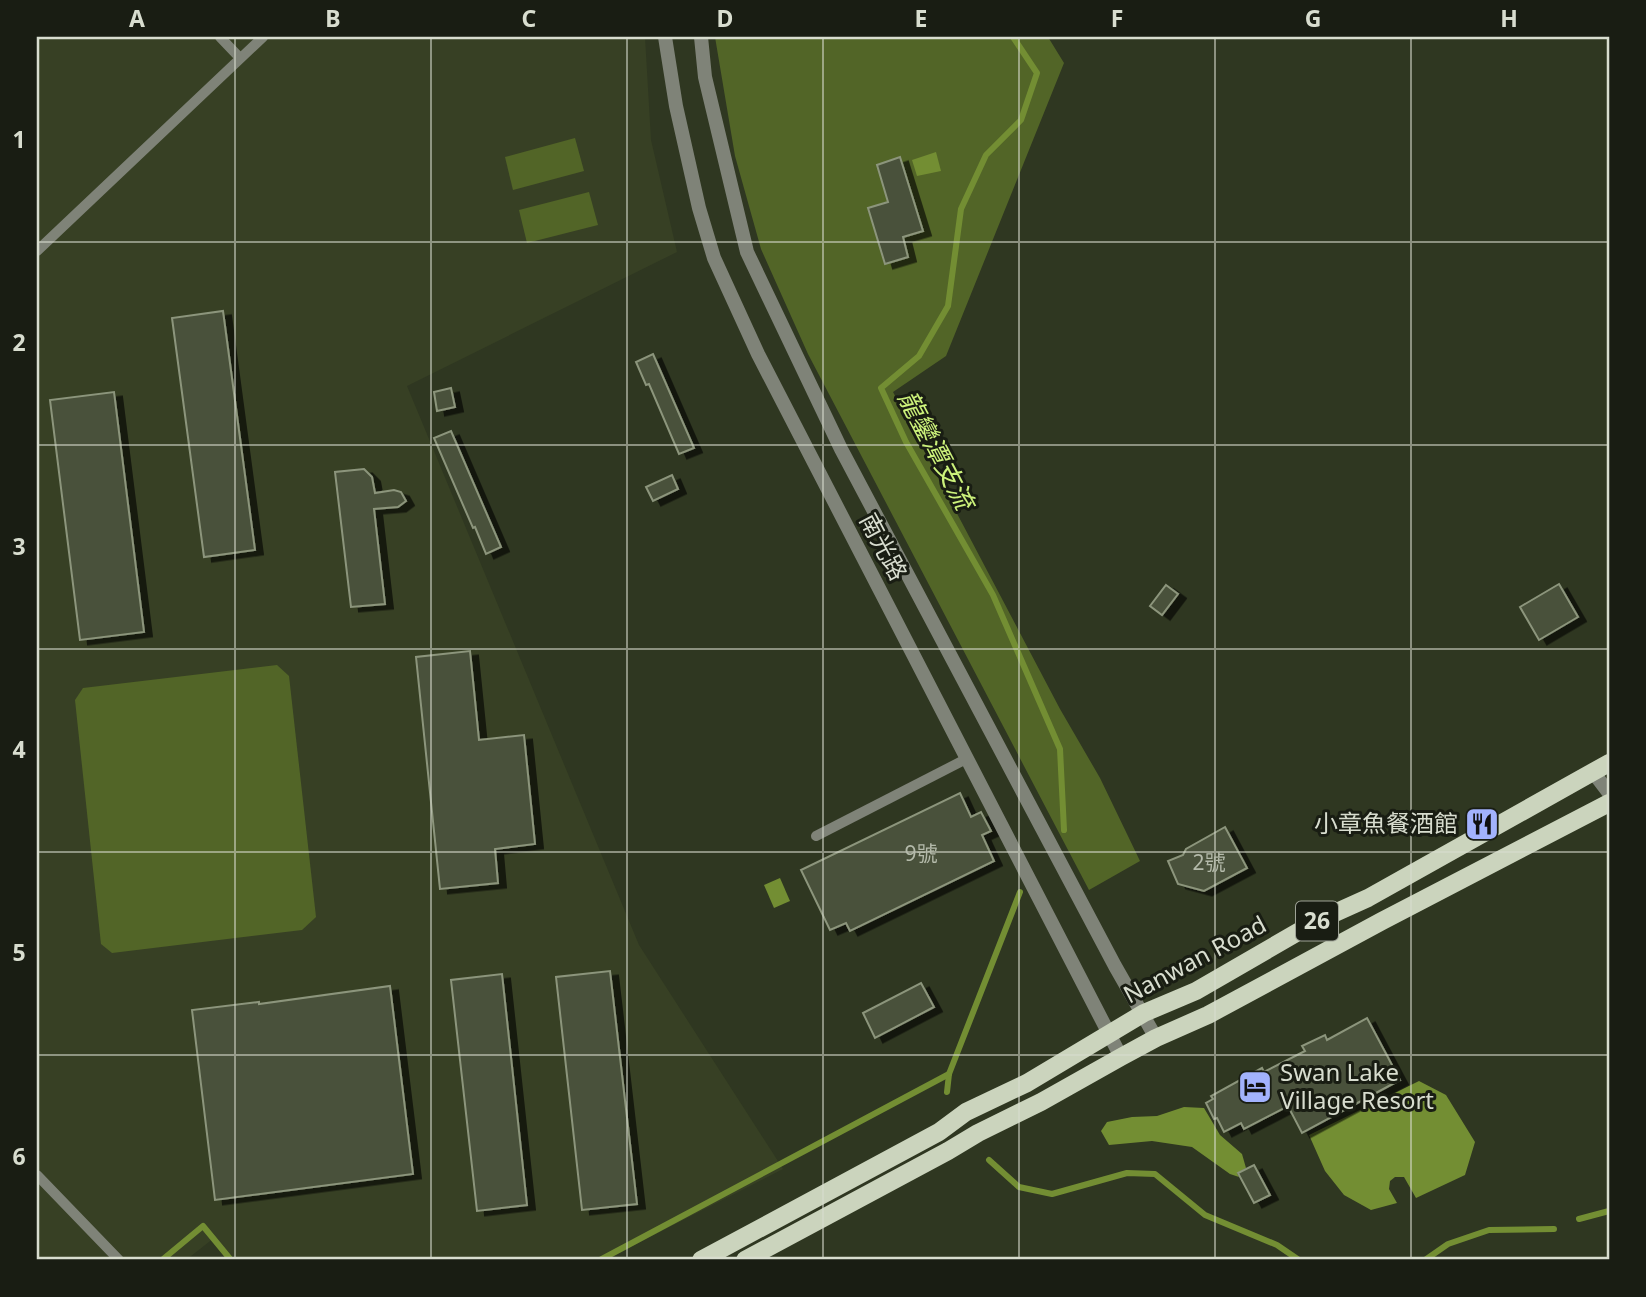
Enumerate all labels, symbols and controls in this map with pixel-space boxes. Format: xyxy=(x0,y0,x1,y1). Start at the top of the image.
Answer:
text: A xyxy=(129,2,145,34)
text: B xyxy=(325,2,341,34)
text: C xyxy=(522,2,537,34)
text: D xyxy=(717,2,733,34)
text: E xyxy=(915,2,927,34)
text: F xyxy=(1111,2,1123,34)
text: G xyxy=(1305,2,1321,34)
text: H xyxy=(1500,2,1518,34)
text: 1 xyxy=(12,123,26,155)
text: 2 xyxy=(12,326,26,358)
water label: 龍鑾潭支流 xyxy=(890,384,985,519)
street label: 南光路 xyxy=(853,507,916,586)
text: 3 xyxy=(12,530,26,562)
text: 4 xyxy=(12,733,26,765)
restaurant icon: 小章魚餐酒館 xyxy=(1463,805,1501,843)
place label: 小章魚餐酒館 xyxy=(1314,806,1458,839)
house number: 9號 xyxy=(904,839,938,867)
house number: 2號 xyxy=(1192,848,1226,876)
road number: 26 xyxy=(1296,902,1338,940)
street label: Nanwan Road xyxy=(1117,907,1272,1010)
text: 5 xyxy=(12,936,26,968)
place label: Swan Lake Village Resort xyxy=(1280,1055,1434,1116)
hotel icon: Swan Lake Village Resort xyxy=(1236,1068,1274,1106)
text: 6 xyxy=(12,1140,26,1172)

